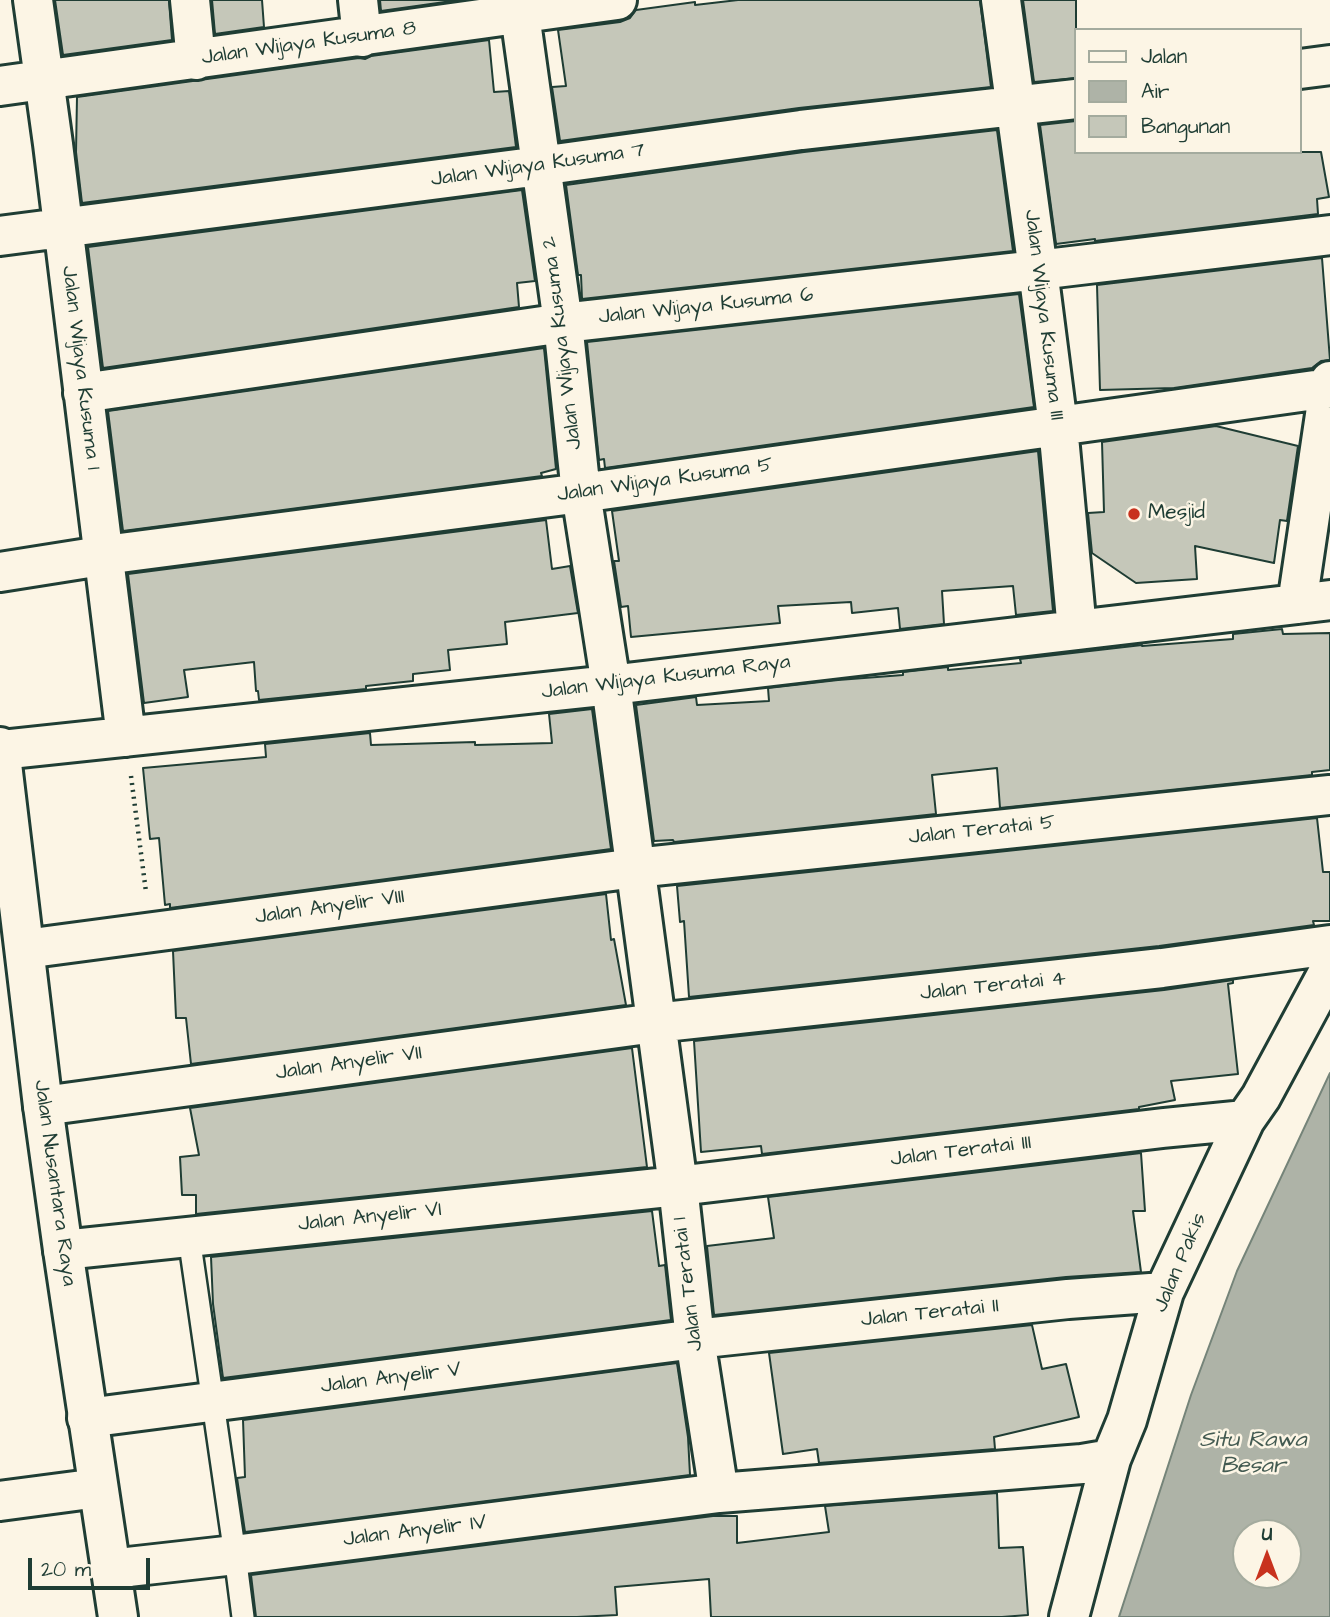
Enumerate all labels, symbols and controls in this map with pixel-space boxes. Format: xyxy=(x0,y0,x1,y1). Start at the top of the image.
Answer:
street label: Jalan Wijaya Kusuma 8 xyxy=(200,16,418,72)
legend xyxy=(1074,28,1302,154)
text: Jalan xyxy=(1141,42,1187,71)
text: Air xyxy=(1141,77,1169,106)
text: Bangunan xyxy=(1141,112,1230,141)
street label: Jalan Wijaya Kusuma 7 xyxy=(429,139,647,193)
street label: Jalan Wijaya Kusuma III xyxy=(1018,208,1068,422)
street label: Jalan Wijaya Kusuma 2 xyxy=(537,235,589,451)
street label: Jalan Wijaya Kusuma 1 xyxy=(55,265,105,471)
street label: Jalan Wijaya Kusuma 6 xyxy=(597,283,815,331)
street label: Jalan Wijaya Kusuma 5 xyxy=(556,453,774,509)
place label: Mesjid xyxy=(1148,501,1205,527)
marker: Mesjid xyxy=(1126,506,1142,522)
street label: Jalan Wijaya Kusuma Raya xyxy=(540,650,792,706)
street label: Jalan Teratai 5 xyxy=(908,811,1056,851)
street label: Jalan Anyelir VIII xyxy=(254,885,406,931)
street label: Jalan Teratai 4 xyxy=(919,967,1067,1007)
street label: Jalan Anyelir VII xyxy=(274,1041,424,1087)
street label: Jalan Nusantara Raya xyxy=(27,1078,81,1288)
street label: Jalan Teratai III xyxy=(889,1131,1033,1173)
street label: Jalan Anyelir VI xyxy=(297,1198,443,1238)
street label: Jalan Pakis xyxy=(1149,1210,1213,1316)
street label: Jalan Teratai 1 xyxy=(668,1216,710,1352)
street label: Jalan Teratai II xyxy=(860,1294,1000,1334)
street label: Jalan Anyelir V xyxy=(319,1358,463,1400)
water label: Situ Rawa Besar xyxy=(1200,1427,1306,1481)
street label: Jalan Anyelir IV xyxy=(342,1511,488,1553)
north arrow xyxy=(1232,1519,1302,1589)
text: U xyxy=(1262,1521,1272,1548)
scale bar xyxy=(32,1544,154,1588)
text: 20 m xyxy=(41,1555,91,1584)

